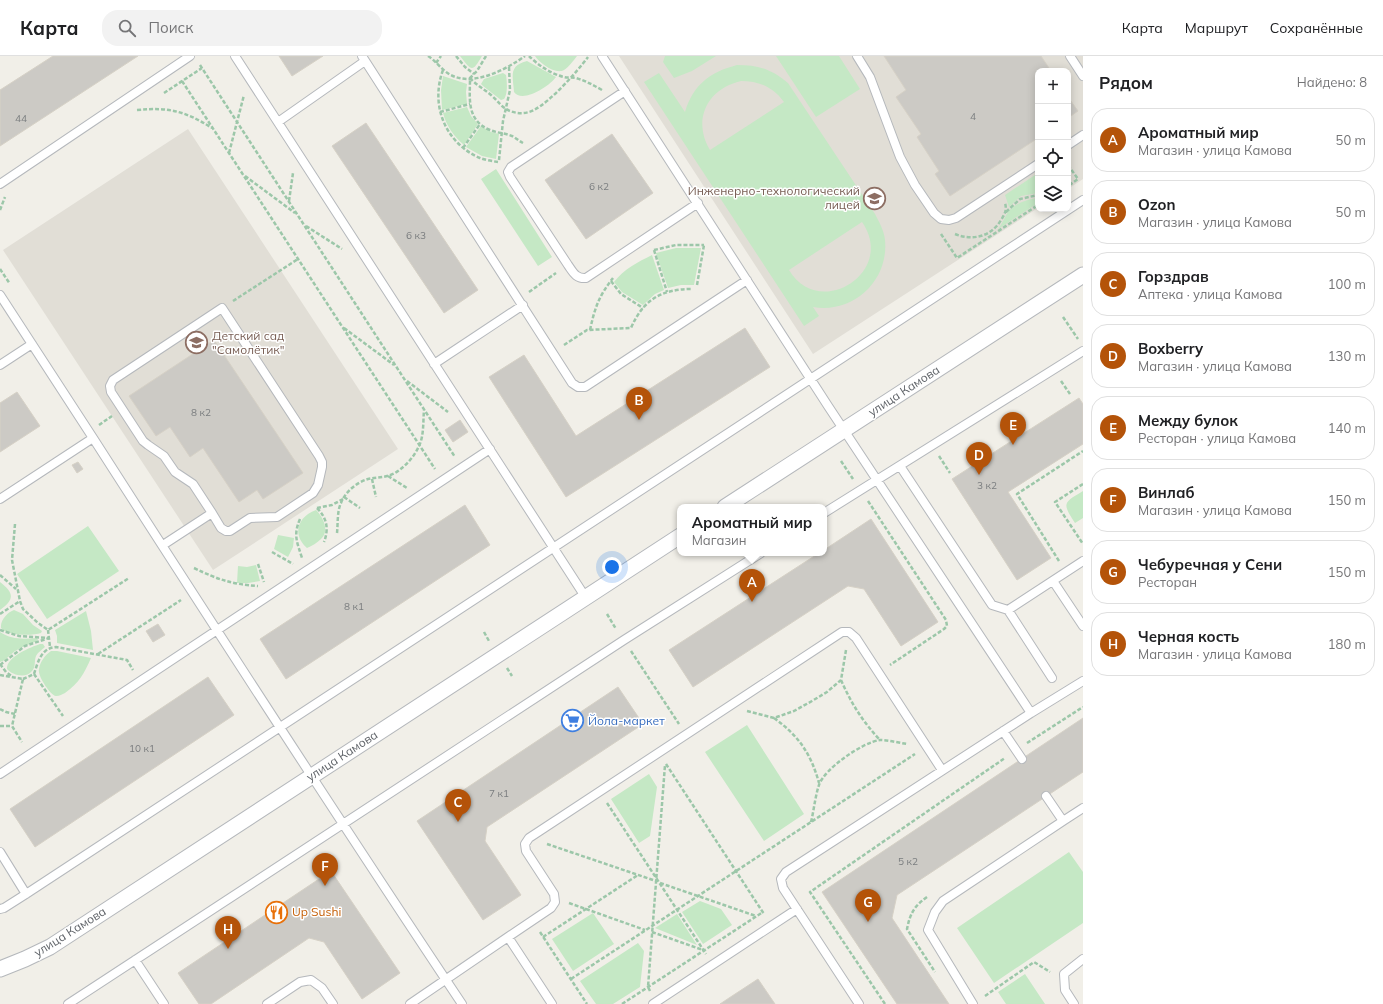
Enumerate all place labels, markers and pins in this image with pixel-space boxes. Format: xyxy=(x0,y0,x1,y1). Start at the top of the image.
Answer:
place label: Инженерно-технологический лицей xyxy=(688,183,860,212)
school or university icon: Инженерно-технологический лицей xyxy=(862,185,888,211)
place label: Детский сад "Самолётик" xyxy=(212,328,285,357)
school or university icon: Детский сад "Самолётик" xyxy=(183,330,209,356)
pin: B xyxy=(626,387,652,420)
pin: E xyxy=(1000,412,1026,445)
pin: D xyxy=(966,442,992,475)
pin: A xyxy=(739,569,765,602)
supermarket icon: Йола-маркет xyxy=(560,708,586,734)
place label: Йола-маркет xyxy=(588,713,665,728)
pin: C xyxy=(445,789,471,822)
pin: F xyxy=(312,853,338,886)
pin: G xyxy=(855,889,881,922)
restaurant icon: Up Sushi xyxy=(264,899,290,925)
place label: Up Sushi xyxy=(292,904,341,919)
pin: H xyxy=(215,916,241,949)

